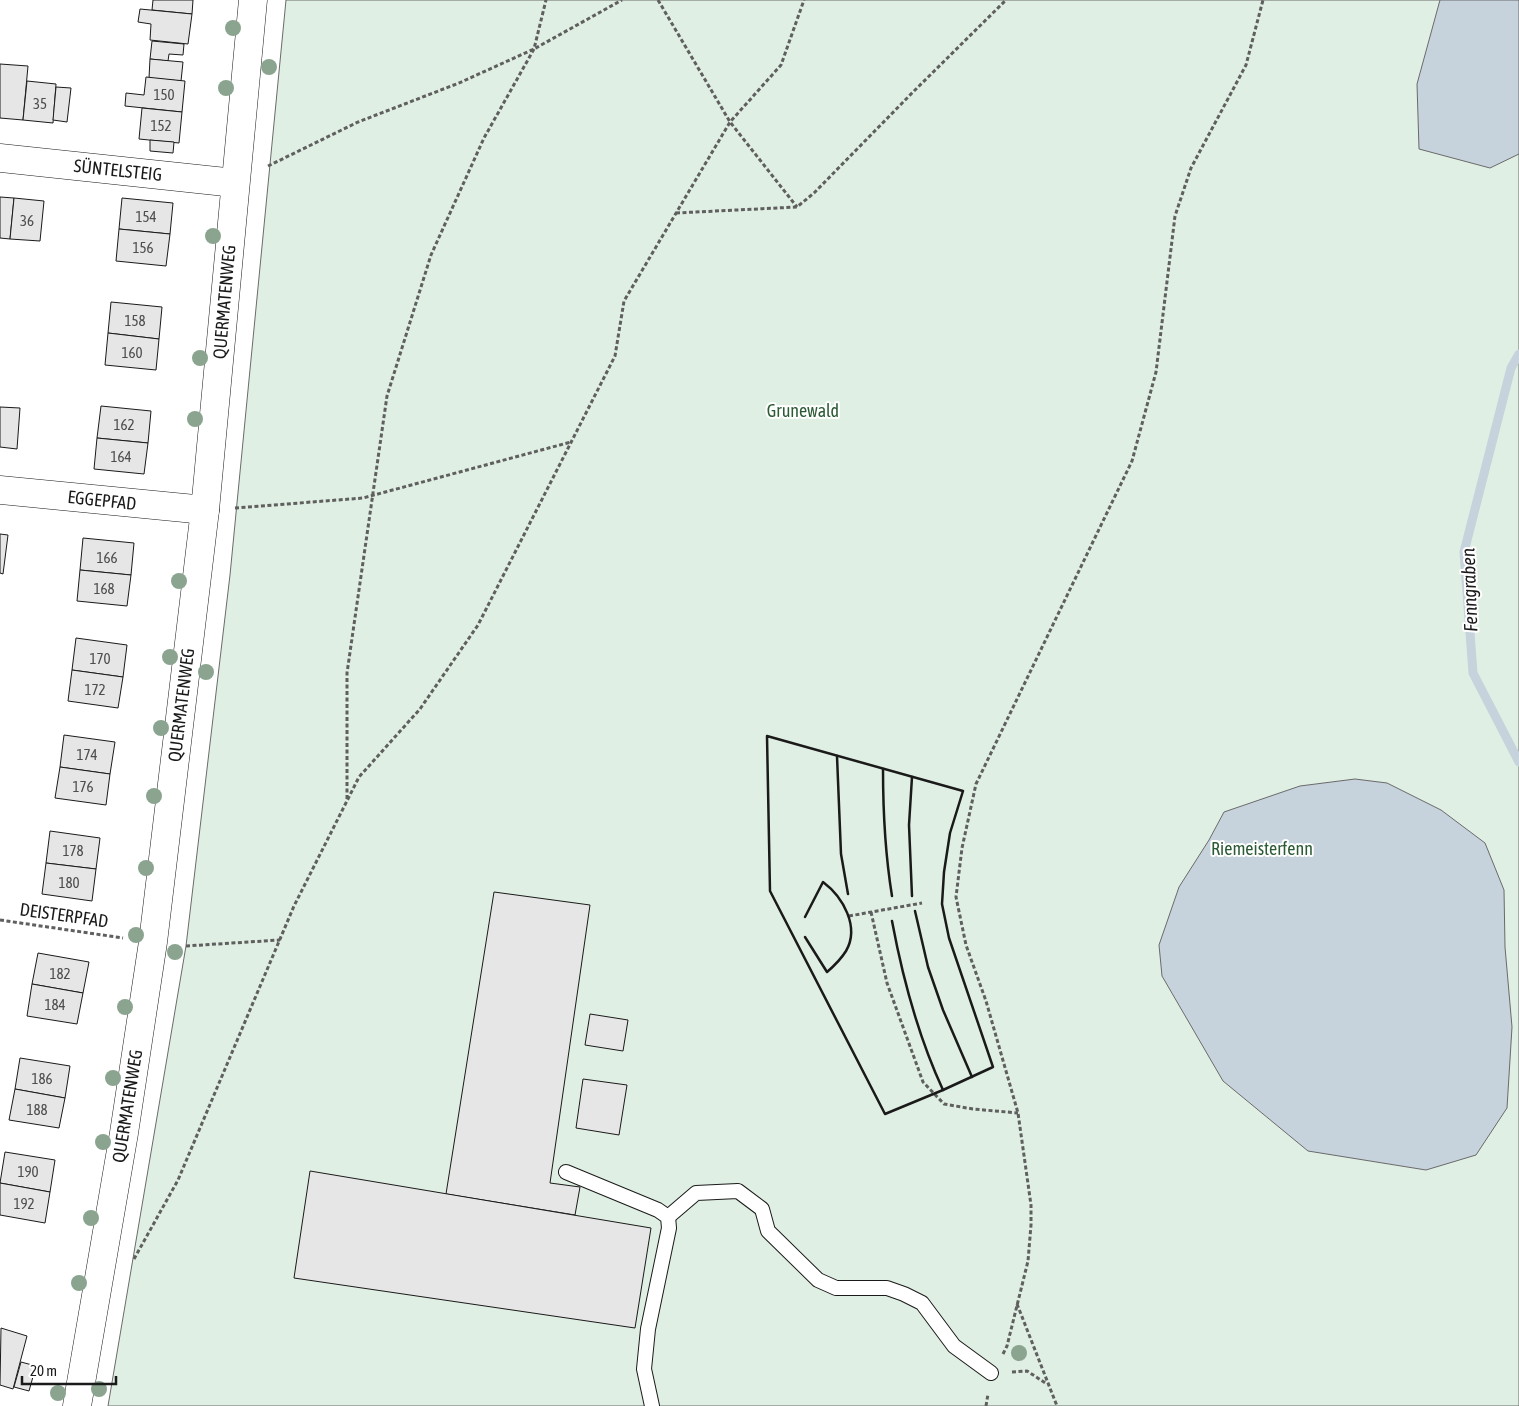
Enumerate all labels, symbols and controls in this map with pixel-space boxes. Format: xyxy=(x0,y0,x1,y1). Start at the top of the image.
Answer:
house number: 150 xyxy=(153,86,175,103)
house number: 35 xyxy=(33,95,47,112)
house number: 152 xyxy=(150,117,172,134)
street label: SÜNTELSTEIG xyxy=(73,155,163,185)
house number: 154 xyxy=(135,208,157,225)
house number: 36 xyxy=(20,212,34,229)
house number: 156 xyxy=(132,239,154,256)
street label: QUERMATENWEG xyxy=(209,244,239,360)
house number: 158 xyxy=(124,312,146,329)
house number: 160 xyxy=(121,344,143,361)
park label: Grunewald xyxy=(767,400,839,421)
house number: 162 xyxy=(113,416,135,433)
house number: 164 xyxy=(110,448,132,465)
street label: EGGEPFAD xyxy=(67,486,137,514)
water label: Fenngraben xyxy=(1457,548,1481,632)
house number: 166 xyxy=(96,549,118,566)
house number: 168 xyxy=(93,580,115,597)
street label: QUERMATENWEG xyxy=(164,647,198,763)
house number: 170 xyxy=(89,650,111,667)
house number: 172 xyxy=(84,681,106,698)
house number: 174 xyxy=(76,746,98,763)
house number: 176 xyxy=(72,778,94,795)
park label: Riemeisterfenn xyxy=(1211,838,1313,859)
house number: 178 xyxy=(62,842,84,859)
house number: 180 xyxy=(58,874,80,891)
street label: DEISTERPFAD xyxy=(18,898,110,932)
house number: 182 xyxy=(49,965,71,982)
house number: 184 xyxy=(44,996,66,1013)
street label: QUERMATENWEG xyxy=(108,1048,146,1164)
house number: 186 xyxy=(31,1070,53,1087)
house number: 188 xyxy=(26,1101,48,1118)
house number: 190 xyxy=(17,1163,39,1180)
house number: 192 xyxy=(13,1195,35,1212)
scale bar xyxy=(22,1354,116,1386)
text: 20 m xyxy=(30,1362,57,1379)

